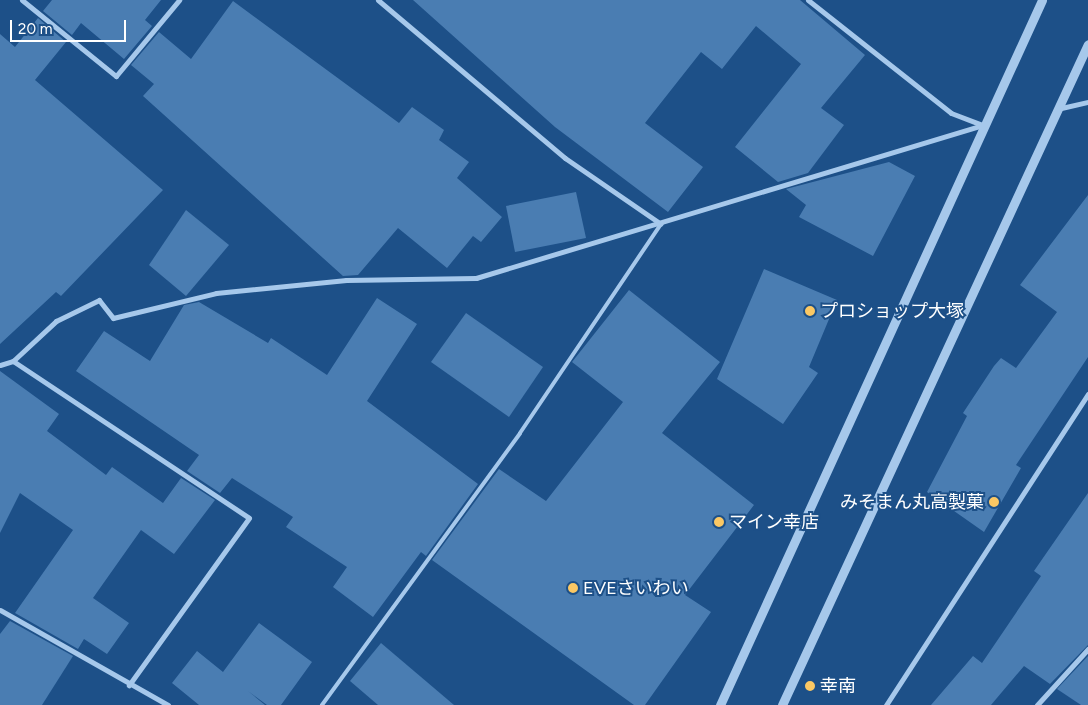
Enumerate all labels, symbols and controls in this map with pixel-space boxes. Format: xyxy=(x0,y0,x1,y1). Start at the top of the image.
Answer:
scale bar xyxy=(12,10,129,42)
text: 20 m xyxy=(18,20,52,38)
place label: プロショップ大塚 xyxy=(820,300,964,322)
marker: プロショップ大塚 xyxy=(804,305,816,317)
place label: みそまん丸高製菓 xyxy=(840,491,984,513)
marker: みそまん丸高製菓 xyxy=(988,496,1000,508)
place label: マイン幸店 xyxy=(729,511,819,533)
marker: マイン幸店 xyxy=(713,516,725,528)
place label: EVEさいわい xyxy=(583,577,689,599)
marker: EVEさいわい xyxy=(567,582,579,594)
place label: 幸南 xyxy=(820,675,856,697)
marker: 幸南 xyxy=(804,680,816,692)

